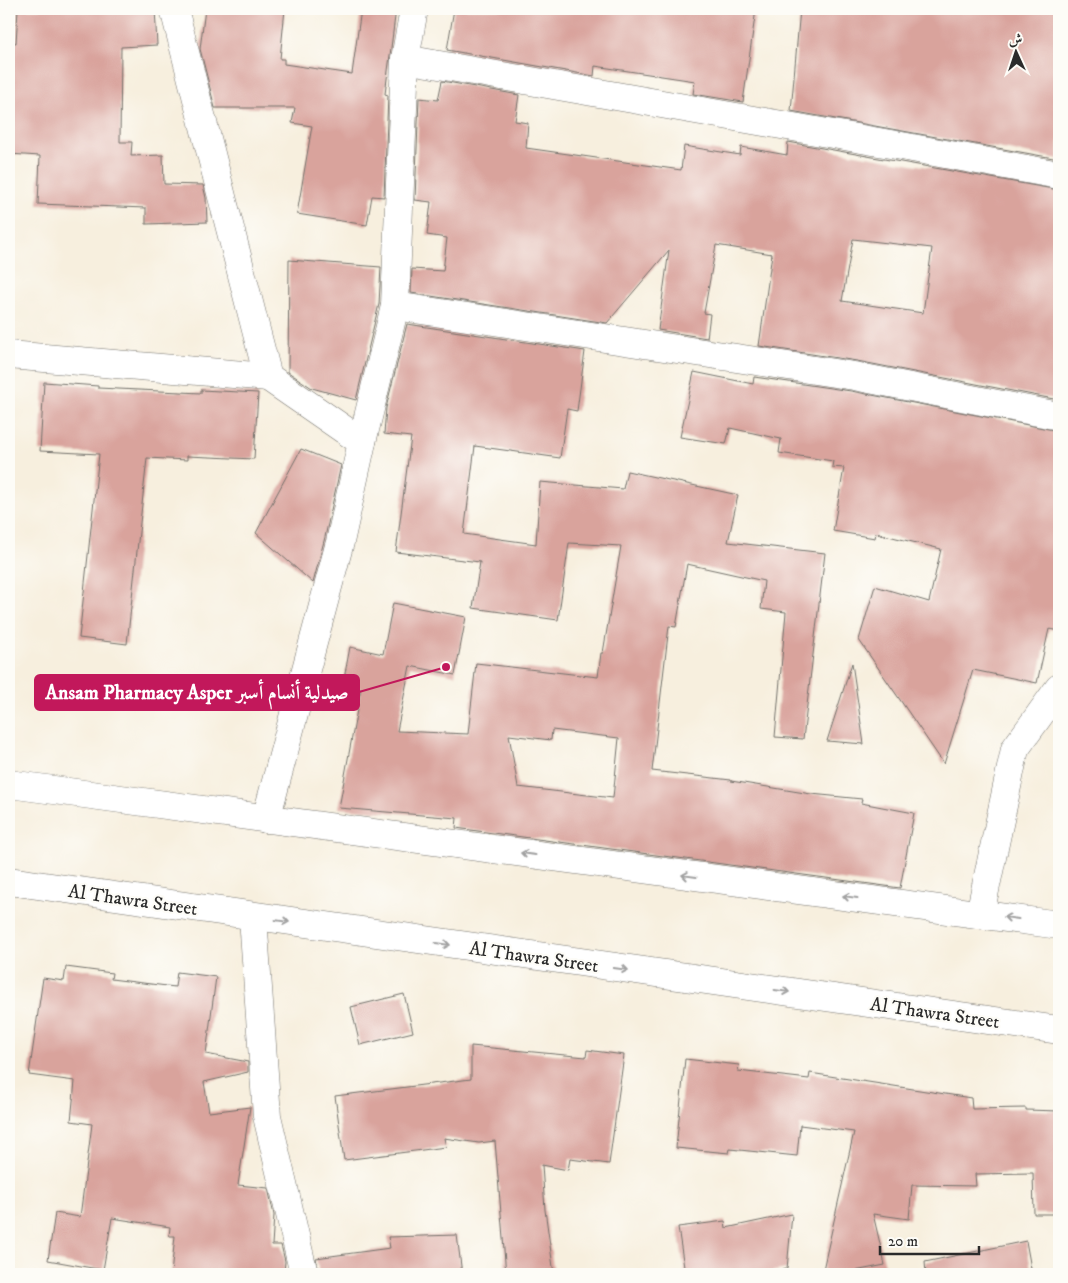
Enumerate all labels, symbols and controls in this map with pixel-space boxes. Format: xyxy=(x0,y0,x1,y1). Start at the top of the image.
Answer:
north arrow xyxy=(990,28,1040,78)
text: ش xyxy=(1008,31,1023,49)
callout: Ansam Pharmacy Asper صيدلية أنسام أسبر xyxy=(35,675,359,710)
text: Ansam Pharmacy Asper صيدلية أنسام أسبر xyxy=(44,679,349,710)
one-way arrow xyxy=(520,849,536,859)
one-way arrow xyxy=(681,870,697,880)
street label: Al Thawra Street xyxy=(67,880,199,921)
one-way arrow xyxy=(842,892,858,902)
one-way arrow xyxy=(1003,913,1019,923)
one-way arrow xyxy=(274,916,290,926)
street label: Al Thawra Street xyxy=(468,937,600,978)
one-way arrow xyxy=(435,939,451,949)
one-way arrow xyxy=(613,964,629,974)
one-way arrow xyxy=(774,986,790,996)
street label: Al Thawra Street xyxy=(869,993,1001,1034)
scale bar xyxy=(880,1223,979,1255)
text: 20 m xyxy=(888,1232,918,1251)

